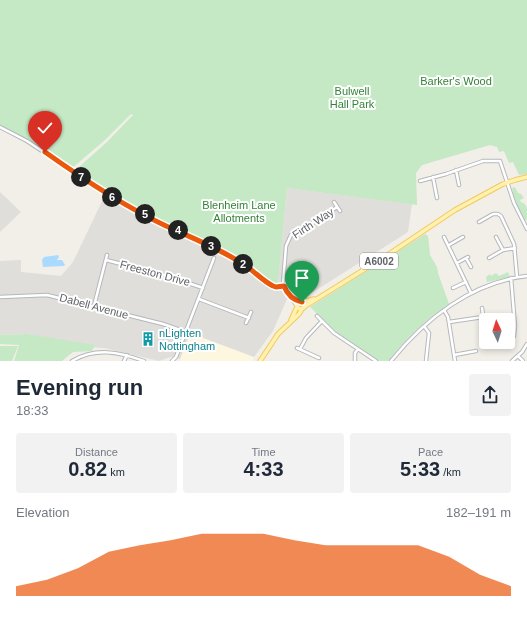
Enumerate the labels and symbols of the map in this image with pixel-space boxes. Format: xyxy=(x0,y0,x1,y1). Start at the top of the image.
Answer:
park label: Barker's Wood xyxy=(420,75,492,87)
park label: Bulwell Hall Park xyxy=(330,85,375,110)
pin xyxy=(28,111,62,152)
pin: 7 xyxy=(71,167,91,187)
pin: 6 xyxy=(102,187,122,207)
park label: Blenheim Lane Allotments xyxy=(202,199,276,224)
pin: 5 xyxy=(135,204,155,224)
street label: Firth Way xyxy=(290,205,336,241)
pin: 4 xyxy=(168,220,188,240)
pin: 3 xyxy=(201,236,221,256)
road number: A6002 xyxy=(360,253,398,269)
pin: 2 xyxy=(233,254,253,274)
street label: Freeston Drive xyxy=(119,258,191,288)
pin xyxy=(285,261,319,302)
street label: Dabell Avenue xyxy=(58,291,130,321)
north arrow xyxy=(479,313,515,349)
place label: nLighten Nottingham xyxy=(159,327,215,352)
building icon: nLighten Nottingham xyxy=(140,331,156,347)

